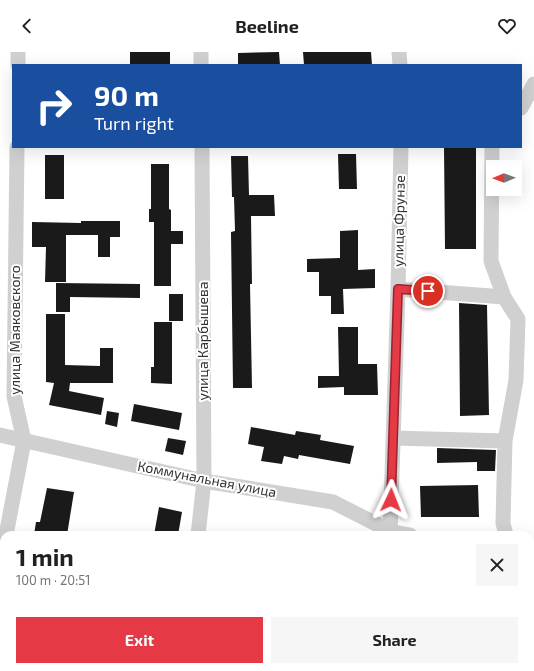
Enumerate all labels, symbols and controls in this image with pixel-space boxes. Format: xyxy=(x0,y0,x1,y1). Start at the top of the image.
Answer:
icon: back xyxy=(16,15,38,37)
text: Beeline xyxy=(235,15,299,37)
icon: heart xyxy=(496,15,518,37)
text: 90 m xyxy=(94,78,159,112)
icon: right xyxy=(28,80,80,132)
text: Turn right xyxy=(94,112,174,134)
north arrow xyxy=(486,160,522,196)
map controls xyxy=(486,160,522,196)
street label: улица Фрунзе xyxy=(389,175,408,267)
street label: улица Маяковского xyxy=(6,265,23,395)
pin xyxy=(411,274,445,308)
icon: arrive xyxy=(417,280,439,302)
street label: улица Карбышева xyxy=(194,282,211,400)
street label: Коммунальная улица xyxy=(136,457,278,500)
position arrow xyxy=(370,479,412,521)
text: 1 min xyxy=(16,542,74,571)
button: close xyxy=(476,544,518,586)
text: 100 m · 20:51 xyxy=(16,572,90,588)
button: Exit xyxy=(16,617,263,663)
button: Share xyxy=(271,617,518,663)

